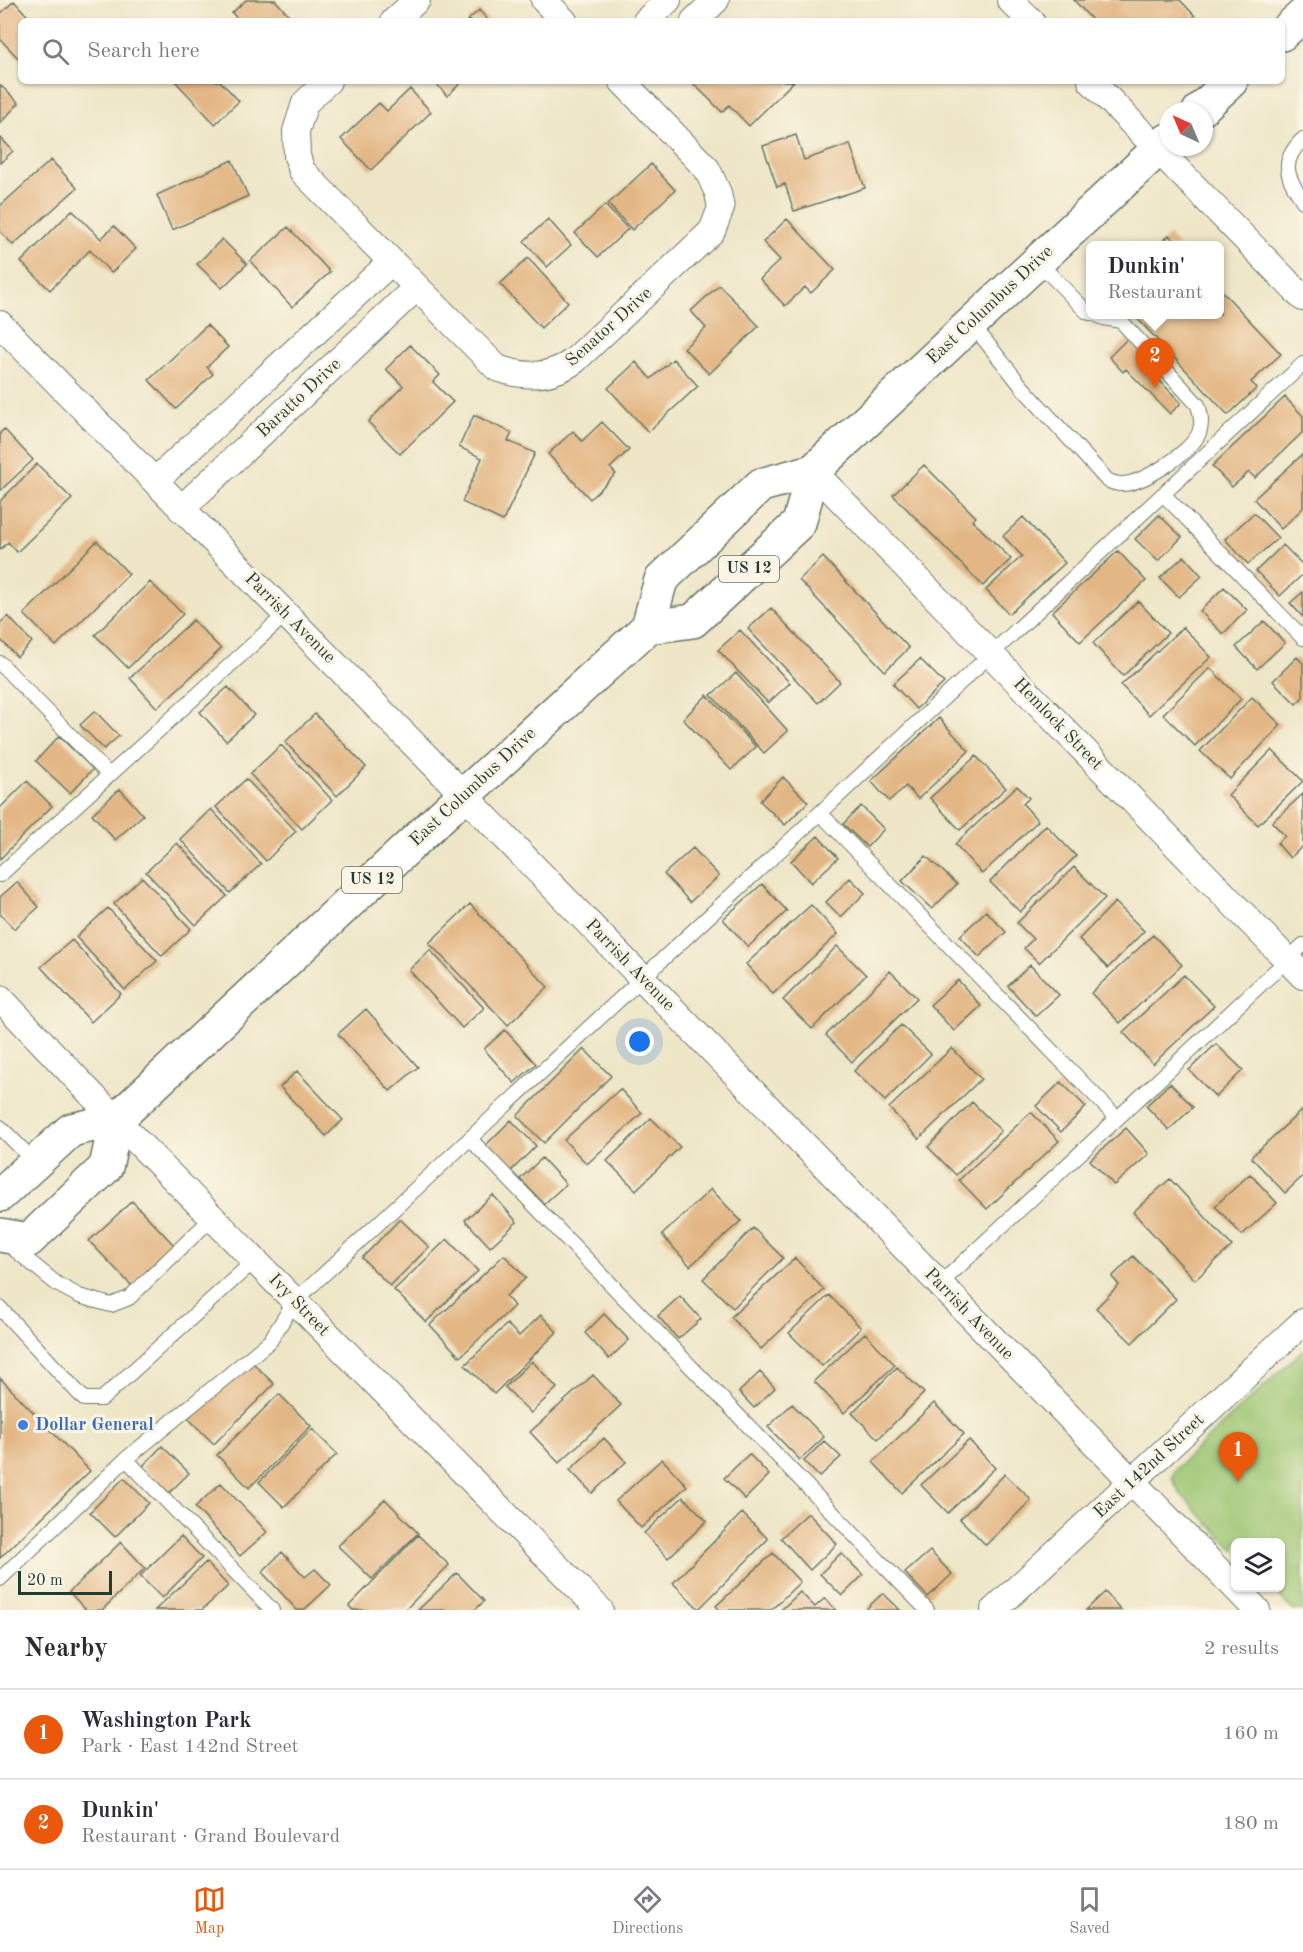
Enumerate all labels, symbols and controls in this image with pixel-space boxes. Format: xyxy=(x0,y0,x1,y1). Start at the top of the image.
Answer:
search box xyxy=(18,18,1285,84)
icon: search xyxy=(39,35,72,68)
text: Search here xyxy=(87,40,200,62)
north arrow xyxy=(1159,102,1213,156)
popup xyxy=(1086,241,1224,319)
street label: East Columbus Drive xyxy=(923,242,1057,368)
text: Dunkin' xyxy=(1107,256,1185,278)
text: Restaurant xyxy=(1107,283,1203,303)
street label: Senator Drive xyxy=(562,284,656,370)
pin: 2 xyxy=(1136,338,1174,388)
street label: Baratto Drive xyxy=(254,355,344,441)
road number: US 12 xyxy=(719,556,779,582)
street label: Parrish Avenue xyxy=(241,569,339,667)
street label: Hemlock Street xyxy=(1010,674,1106,774)
street label: East Columbus Drive xyxy=(406,724,540,850)
road number: US 12 xyxy=(342,867,402,893)
street label: Parrish Avenue xyxy=(582,916,678,1014)
your location xyxy=(625,1027,654,1056)
street label: Parrish Avenue xyxy=(921,1265,1017,1363)
street label: Ivy Street xyxy=(265,1270,333,1340)
street label: East 142nd Street xyxy=(1090,1410,1208,1522)
place label: Dollar General xyxy=(35,1416,154,1434)
marker: Dollar General xyxy=(16,1418,30,1432)
pin: 1 xyxy=(1218,1432,1258,1482)
map controls xyxy=(1231,1538,1285,1592)
button: layers xyxy=(1231,1538,1285,1592)
scale bar xyxy=(18,1568,112,1596)
text: 20 m xyxy=(27,1573,63,1589)
text: Nearby xyxy=(24,1636,108,1662)
text: 2 results xyxy=(1204,1639,1279,1659)
text: Washington Park xyxy=(81,1710,251,1732)
text: 1 xyxy=(38,1724,49,1744)
text: 160 m xyxy=(1223,1724,1279,1744)
text: Park · East 142nd Street xyxy=(81,1737,299,1757)
text: Dunkin' xyxy=(81,1800,159,1822)
text: 2 xyxy=(38,1814,49,1834)
text: 180 m xyxy=(1223,1814,1279,1834)
text: Restaurant · Grand Boulevard xyxy=(81,1827,340,1847)
tab: Map xyxy=(193,1883,226,1939)
tab: Directions xyxy=(612,1883,683,1939)
tab: Saved xyxy=(1069,1883,1110,1939)

